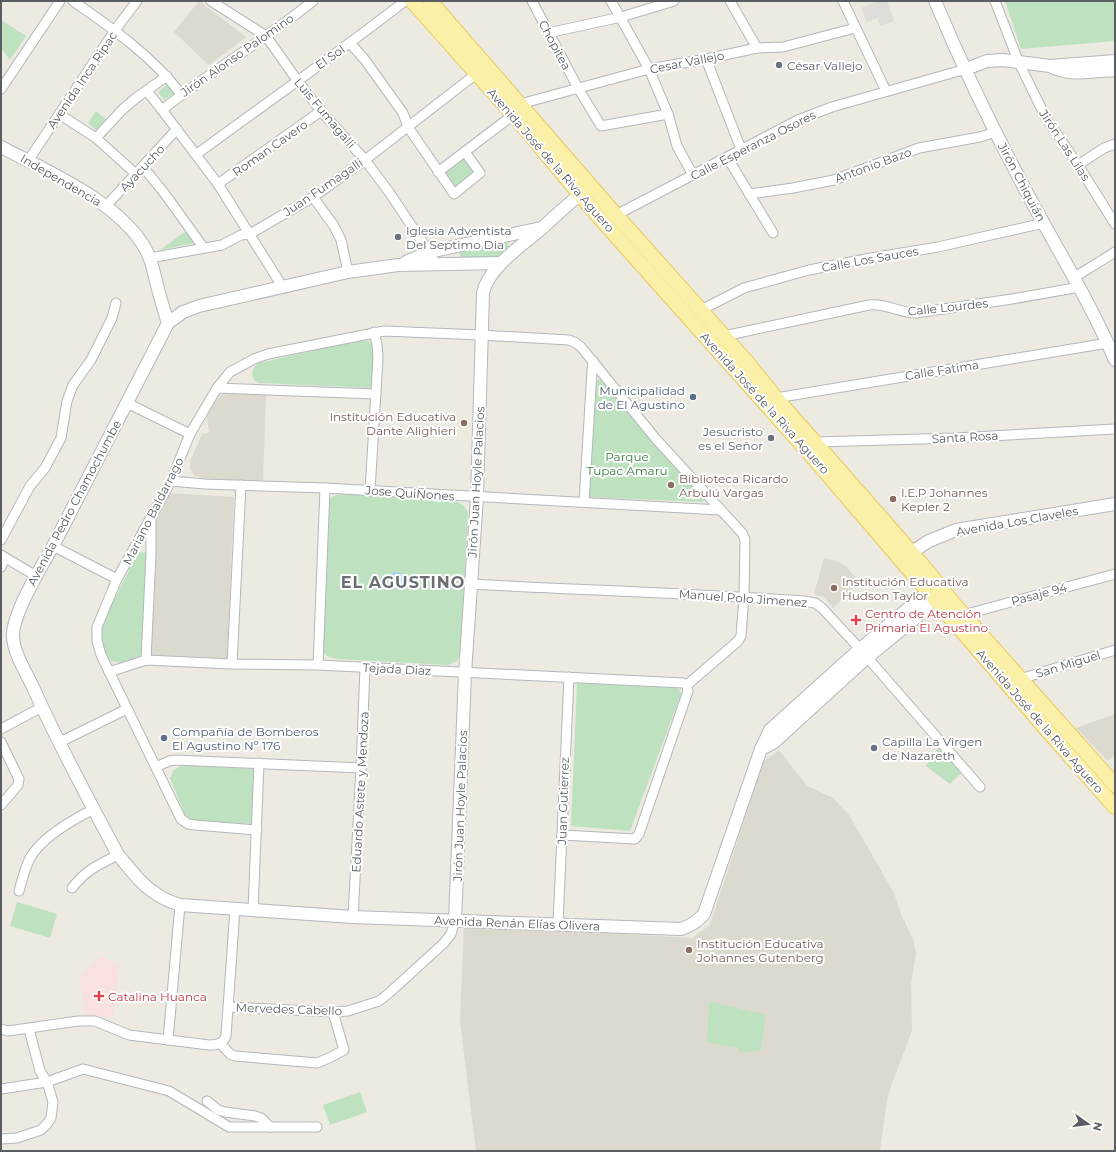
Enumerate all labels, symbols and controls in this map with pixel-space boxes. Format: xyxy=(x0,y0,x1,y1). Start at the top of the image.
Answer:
street label: Jirón Alonso Palomino xyxy=(177,10,296,100)
street label: Chopitea xyxy=(536,18,574,72)
street label: Avenida Inca Ripac xyxy=(44,28,120,132)
street label: El Sol xyxy=(312,42,348,72)
street label: Cesar Vallejo xyxy=(648,47,726,77)
place label: César Vallejo xyxy=(787,58,863,73)
marker: César Vallejo xyxy=(774,60,784,70)
street label: Luis Fumagalli xyxy=(291,75,359,151)
street label: Avenida José de la Riva Aguero xyxy=(484,85,618,235)
street label: Jirón Las Lilas xyxy=(1036,106,1094,184)
street label: Calle Esperanza Osores xyxy=(688,107,818,183)
street label: Roman Cavero xyxy=(229,117,311,179)
street label: Jirón Chiquián xyxy=(994,139,1049,224)
street label: Ayacucho xyxy=(116,141,168,195)
street label: Antonio Bazo xyxy=(833,144,913,186)
street label: Independencia xyxy=(18,151,104,209)
street label: Juan Fumagalli xyxy=(280,155,366,220)
place label: Iglesia Adventista Del Septimo Dia xyxy=(406,223,512,252)
marker: Iglesia Adventista Del Septimo Dia xyxy=(393,232,403,242)
street label: Calle Los Sauces xyxy=(820,243,920,275)
street label: Calle Lourdes xyxy=(907,295,989,319)
street label: Avenida José de la Riva Aguero xyxy=(697,329,833,477)
street label: Calle Fatima xyxy=(904,357,980,383)
place label: Municipalidad de El Agustino xyxy=(598,383,685,412)
marker: Municipalidad de El Agustino xyxy=(688,392,698,402)
street label: Jirón Juan Hoyle Palacios xyxy=(464,406,487,559)
place label: Institución Educativa Dante Alighieri xyxy=(329,409,456,438)
street label: Avenida Pedro Chamochumbe xyxy=(24,418,124,588)
marker: Institución Educativa Dante Alighieri xyxy=(459,418,469,428)
place label: Jesucristo es el Señor xyxy=(698,424,763,453)
street label: Santa Rosa xyxy=(931,428,999,446)
marker: Jesucristo es el Señor xyxy=(766,433,776,443)
park label: Parque Tupac Amaru xyxy=(586,449,668,478)
street label: Mariano Baldarrago xyxy=(119,455,187,567)
place label: Biblioteca Ricardo Arbulú Vargas xyxy=(679,471,788,500)
marker: Biblioteca Ricardo Arbulú Vargas xyxy=(666,480,676,490)
street label: Jose QuiÑones xyxy=(364,482,455,504)
place label: I.E.P Johannes Kepler 2 xyxy=(901,485,988,514)
marker: I.E.P Johannes Kepler 2 xyxy=(888,494,898,504)
street label: Avenida Los Claveles xyxy=(955,503,1079,539)
district label: EL AGUSTINO xyxy=(341,573,465,592)
place label: Institución Educativa Hudson Taylor xyxy=(842,574,969,603)
street label: Pasaje 94 xyxy=(1009,579,1069,609)
marker: Institución Educativa Hudson Taylor xyxy=(829,583,839,593)
street label: Manuel Polo Jimenez xyxy=(678,586,808,610)
place label: Centro de Atención Primaria El Agustino xyxy=(865,606,988,635)
marker: Centro de Atención Primaria El Agustino xyxy=(850,614,862,626)
street label: Avenida José de la Riva Aguero xyxy=(973,646,1107,796)
street label: San Miguel xyxy=(1034,647,1102,681)
street label: Tejada Diaz xyxy=(362,660,432,678)
street label: Eduardo Astete y Mendoza xyxy=(348,711,372,873)
place label: Compañía de Bomberos El Agustino Nº 176 xyxy=(172,724,319,753)
street label: Jirón Juan Hoyle Palacios xyxy=(450,730,470,883)
marker: Compañía de Bomberos El Agustino Nº 176 xyxy=(159,733,169,743)
place label: Capilla La Virgen de Nazareth xyxy=(882,734,982,763)
marker: Capilla La Virgen de Nazareth xyxy=(869,743,879,753)
street label: Juan Gutierrez xyxy=(554,757,572,846)
street label: Avenida Renán Elías Olivera xyxy=(434,913,600,933)
place label: Institución Educativa Johannes Gutenberg xyxy=(696,936,824,965)
marker: Institución Educativa Johannes Gutenberg xyxy=(684,945,694,955)
place label: Catalina Huanca xyxy=(108,989,207,1004)
marker: Catalina Huanca xyxy=(93,990,105,1002)
street label: Mervedes Cabello xyxy=(236,1000,342,1018)
north arrow xyxy=(1068,1104,1108,1144)
text: N xyxy=(1090,1120,1106,1132)

